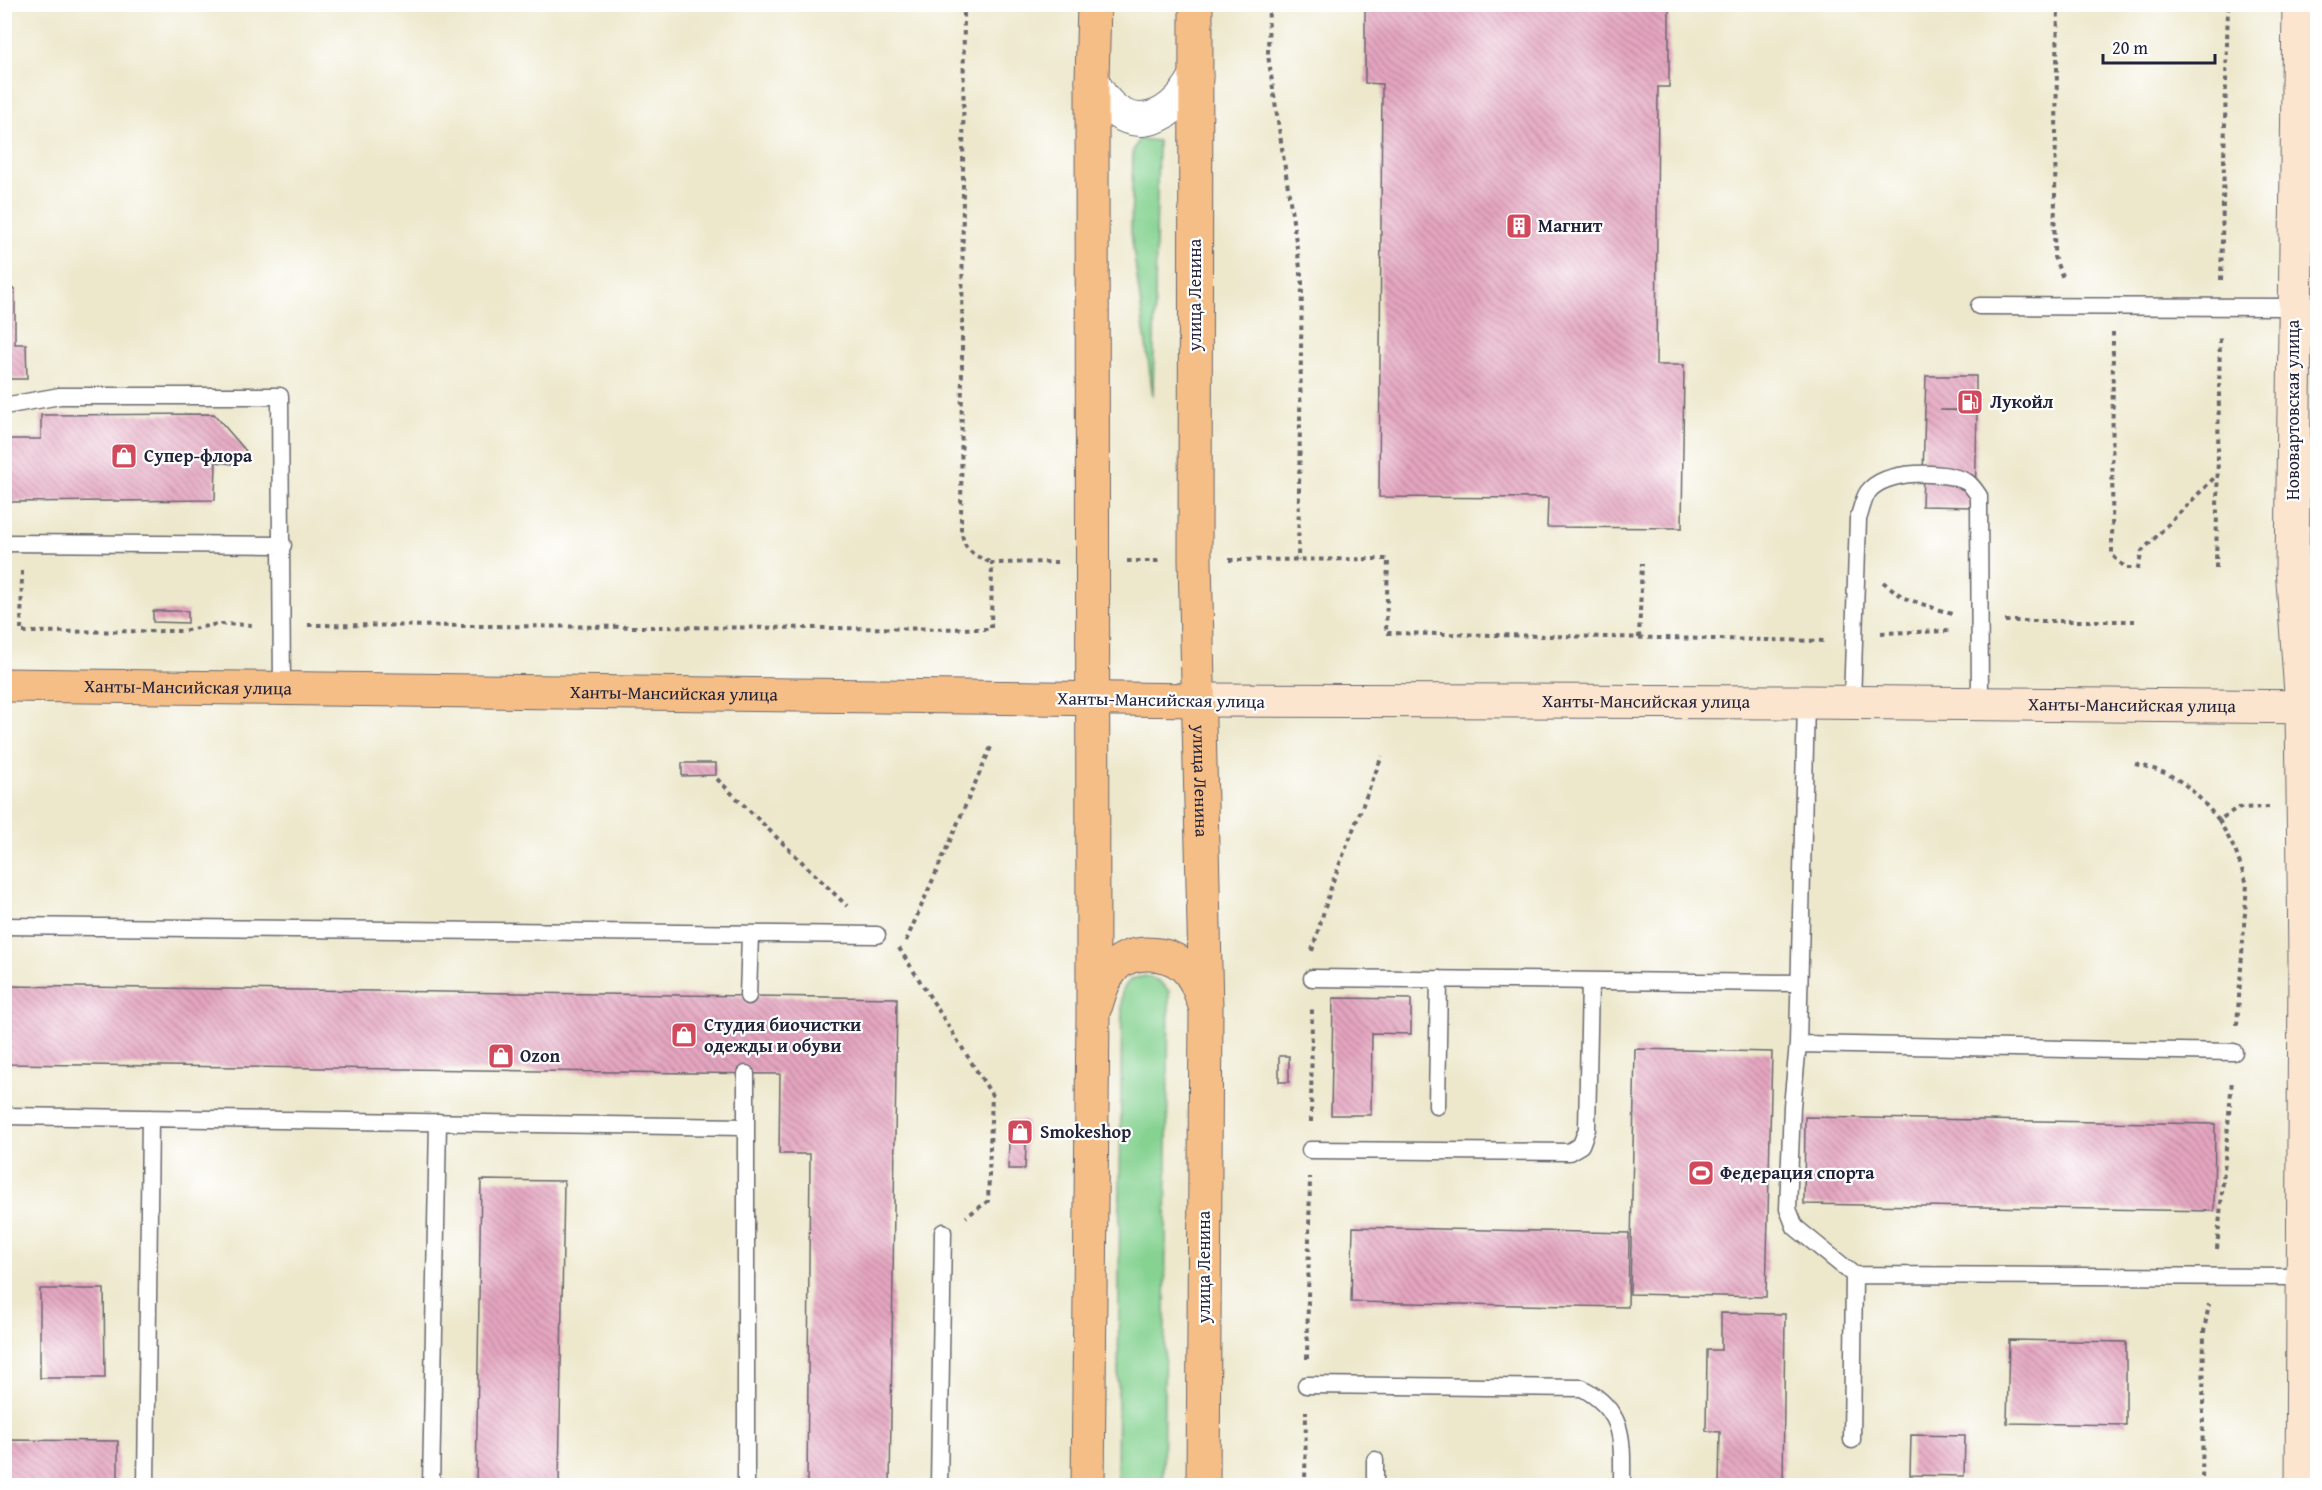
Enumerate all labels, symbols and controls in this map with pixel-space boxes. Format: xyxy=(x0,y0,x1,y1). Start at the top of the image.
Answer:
scale bar xyxy=(2103,27,2216,65)
text: 20 m xyxy=(2112,34,2148,61)
building icon: Магнит xyxy=(1504,211,1534,241)
place label: Магнит xyxy=(1538,212,1603,239)
street label: улица Ленина xyxy=(1181,238,1208,352)
street label: Нововартовская улица xyxy=(2279,319,2306,500)
fuel station icon: Лукойл xyxy=(1955,387,1985,417)
place label: Лукойл xyxy=(1990,388,2054,415)
shop icon: Супер-флора xyxy=(109,441,139,471)
place label: Супер-флора xyxy=(144,442,253,469)
street label: Ханты-Мансийская улица xyxy=(84,672,293,702)
street label: Ханты-Мансийская улица xyxy=(570,678,779,708)
street label: Ханты-Мансийская улица xyxy=(1057,684,1266,715)
street label: Ханты-Мансийская улица xyxy=(1542,687,1750,715)
street label: Ханты-Мансийская улица xyxy=(2028,690,2237,719)
street label: улица Ленина xyxy=(1186,723,1216,838)
place label: Студия биочистки одежды и обуви xyxy=(704,1011,861,1059)
shop icon: Студия биочистки одежды и обуви xyxy=(669,1020,699,1050)
shop icon: Ozon xyxy=(486,1041,516,1071)
place label: Ozon xyxy=(520,1042,560,1069)
shop icon: Smokeshop xyxy=(1005,1117,1035,1147)
place label: Smokeshop xyxy=(1040,1118,1131,1145)
sports icon: Федерация спорта xyxy=(1686,1158,1716,1188)
place label: Федерация спорта xyxy=(1720,1159,1875,1186)
street label: улица Ленина xyxy=(1190,1210,1217,1324)

